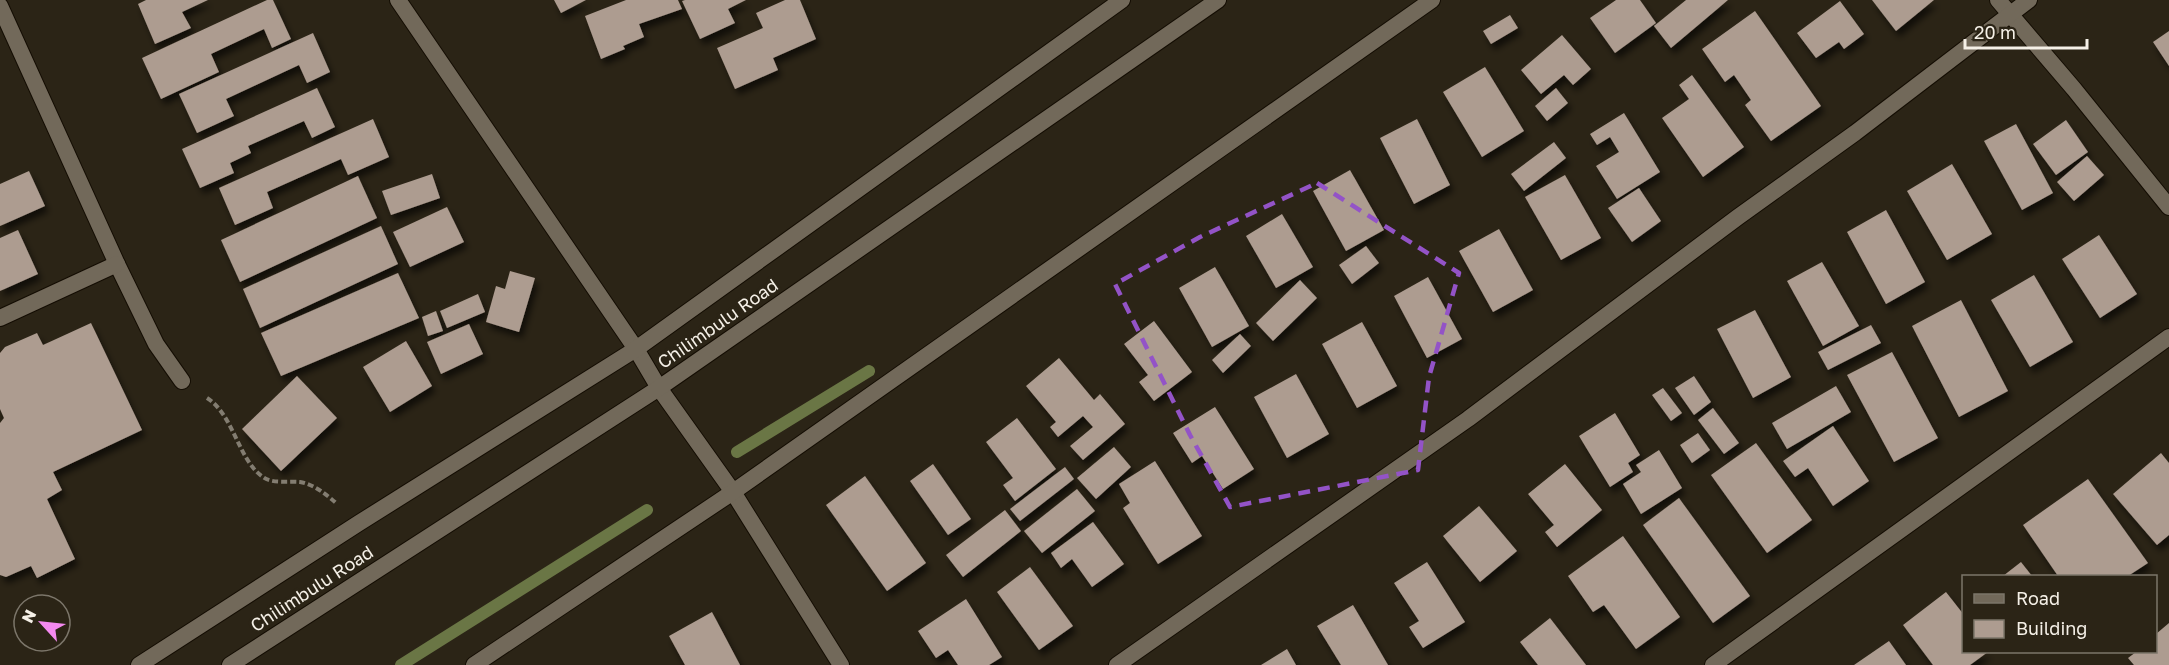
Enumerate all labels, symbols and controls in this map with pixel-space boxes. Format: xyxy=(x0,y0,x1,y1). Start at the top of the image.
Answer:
scale bar xyxy=(1965,12,2086,50)
text: 20 m xyxy=(1974,21,2016,43)
street label: Chilimbulu Road xyxy=(653,273,782,373)
street label: Chilimbulu Road xyxy=(246,540,377,636)
legend xyxy=(1962,575,2157,653)
text: Road xyxy=(2016,587,2060,609)
north arrow xyxy=(12,593,72,653)
text: N xyxy=(17,606,40,626)
text: Building xyxy=(2016,617,2087,639)

